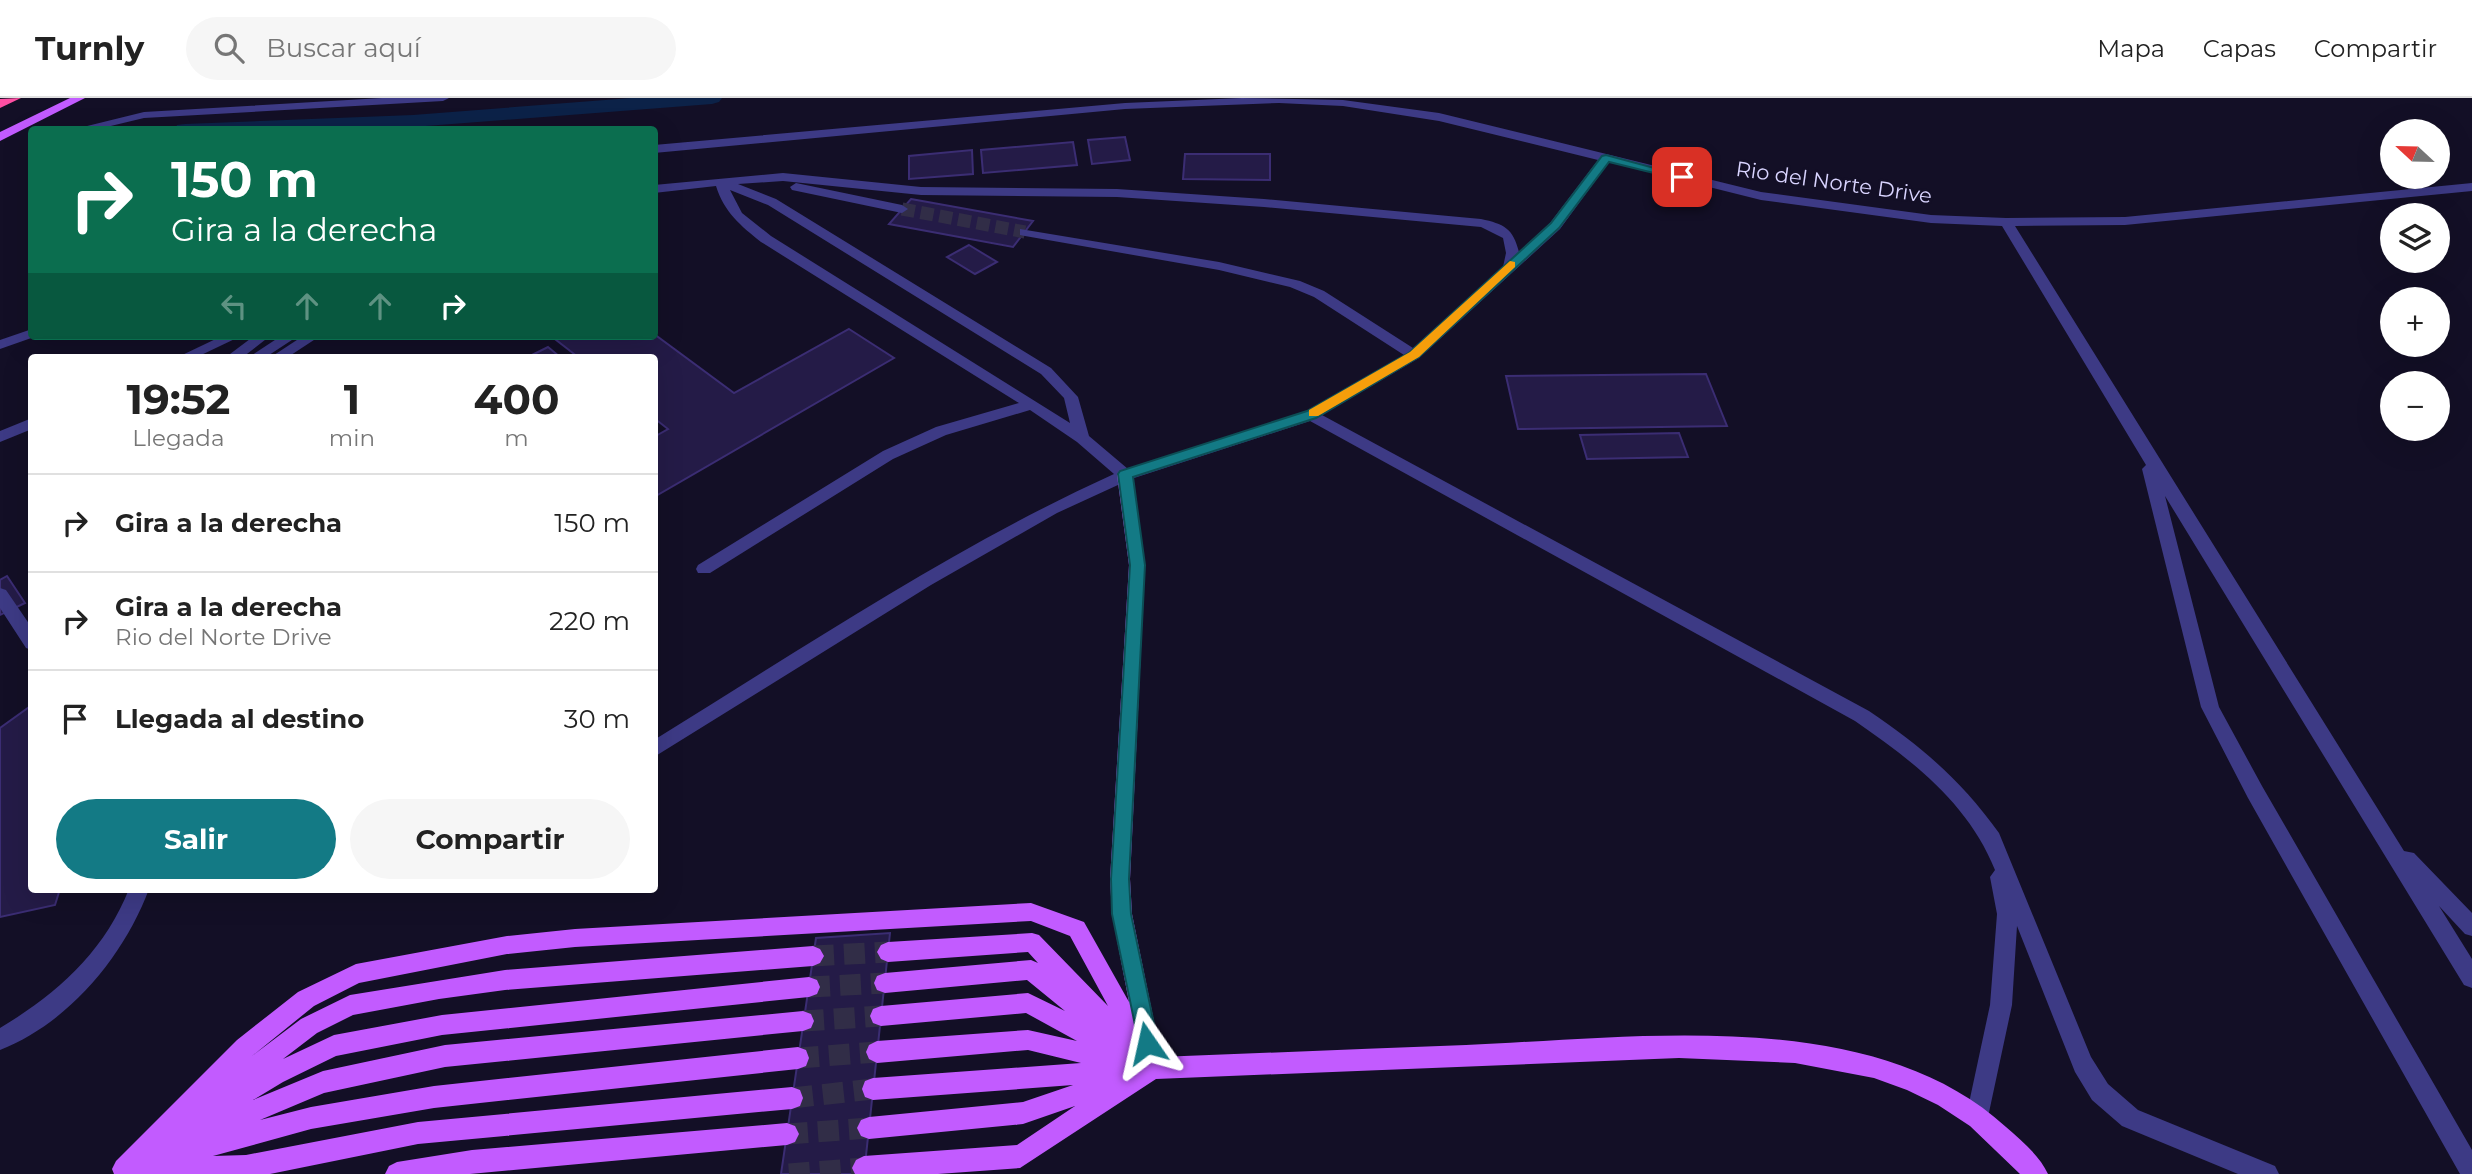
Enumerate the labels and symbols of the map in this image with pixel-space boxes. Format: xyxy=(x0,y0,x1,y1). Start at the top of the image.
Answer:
north arrow xyxy=(2380,119,2450,189)
pin xyxy=(1652,147,1712,207)
street label: Rio del Norte Drive xyxy=(1734,156,1934,208)
position arrow xyxy=(1110,1006,1184,1080)

